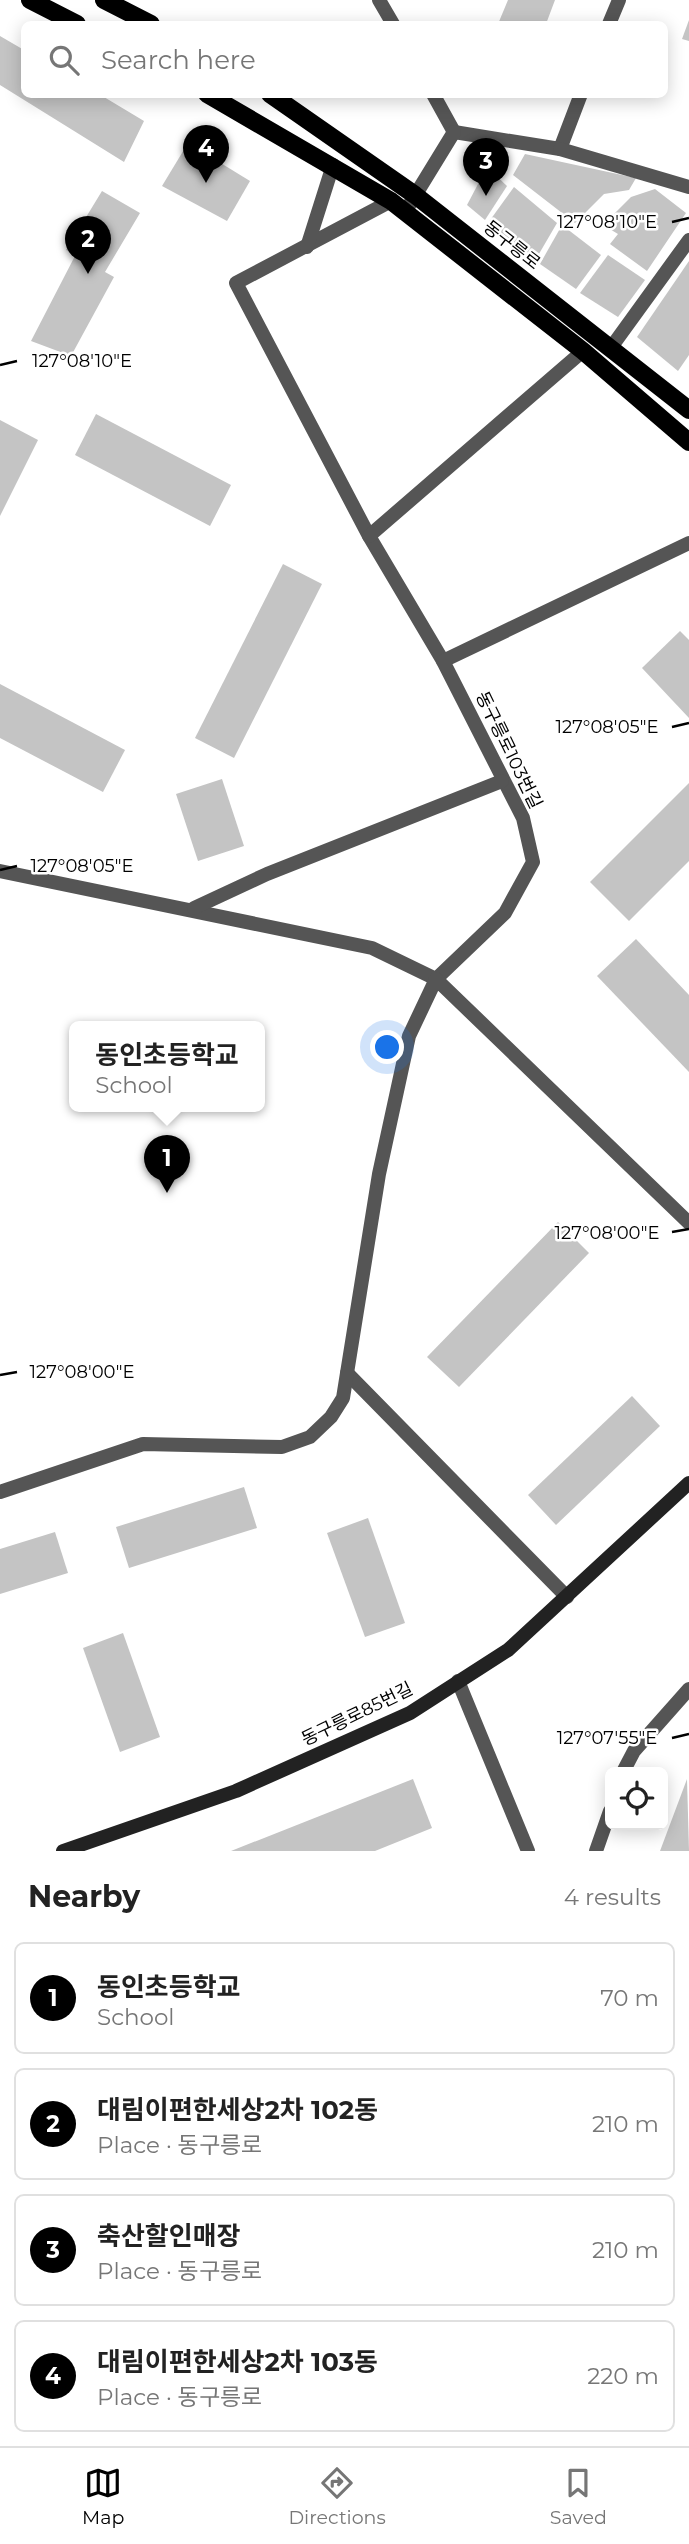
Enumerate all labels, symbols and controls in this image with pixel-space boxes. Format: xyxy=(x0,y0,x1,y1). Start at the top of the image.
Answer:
search box xyxy=(21,21,668,98)
icon: search xyxy=(45,41,83,79)
text: Search here xyxy=(101,44,256,76)
pin: 4 xyxy=(183,125,229,183)
pin: 3 xyxy=(463,138,509,196)
text: 127°08'10"E xyxy=(557,211,657,233)
pin: 2 xyxy=(65,216,111,274)
street label: 동구릉로 xyxy=(479,216,545,274)
text: 127°08'10"E xyxy=(32,350,132,372)
street label: 동구릉로103번길 xyxy=(471,688,547,812)
text: 127°08'05"E xyxy=(555,716,659,738)
text: 127°08'05"E xyxy=(30,855,134,877)
popup xyxy=(69,1021,265,1112)
your location xyxy=(370,1030,404,1064)
text: 동인초등학교 xyxy=(95,1039,239,1071)
text: School xyxy=(95,1071,173,1099)
pin: 1 xyxy=(144,1135,190,1193)
text: 127°08'00"E xyxy=(555,1222,659,1244)
text: 127°08'00"E xyxy=(30,1361,134,1383)
street label: 동구릉로85번길 xyxy=(298,1678,416,1750)
text: 127°07'55"E xyxy=(557,1727,657,1749)
map controls xyxy=(605,1767,668,1830)
button: locate xyxy=(605,1767,668,1830)
text: Nearby xyxy=(28,1878,140,1915)
text: 4 results xyxy=(564,1883,661,1911)
text: 동인초등학교 xyxy=(97,1971,241,2003)
text: 1 xyxy=(48,1984,58,2012)
text: 70 m xyxy=(600,1984,659,2012)
text: School xyxy=(97,2003,175,2031)
text: 대림이편한세상2차 102동 xyxy=(97,2094,378,2126)
text: 2 xyxy=(46,2110,60,2138)
text: 210 m xyxy=(592,2110,659,2138)
text: Place · 동구릉로 xyxy=(97,2131,262,2159)
text: 축산할인매장 xyxy=(97,2220,241,2252)
text: 3 xyxy=(46,2236,60,2264)
text: 210 m xyxy=(592,2236,659,2264)
text: Place · 동구릉로 xyxy=(97,2257,262,2285)
text: 대림이편한세상2차 103동 xyxy=(97,2346,378,2378)
text: 4 xyxy=(45,2362,61,2390)
text: 220 m xyxy=(587,2362,659,2390)
text: Place · 동구릉로 xyxy=(97,2383,262,2411)
tab: Map xyxy=(82,2464,124,2529)
tab: Directions xyxy=(288,2464,386,2529)
tab: Saved xyxy=(550,2464,607,2529)

